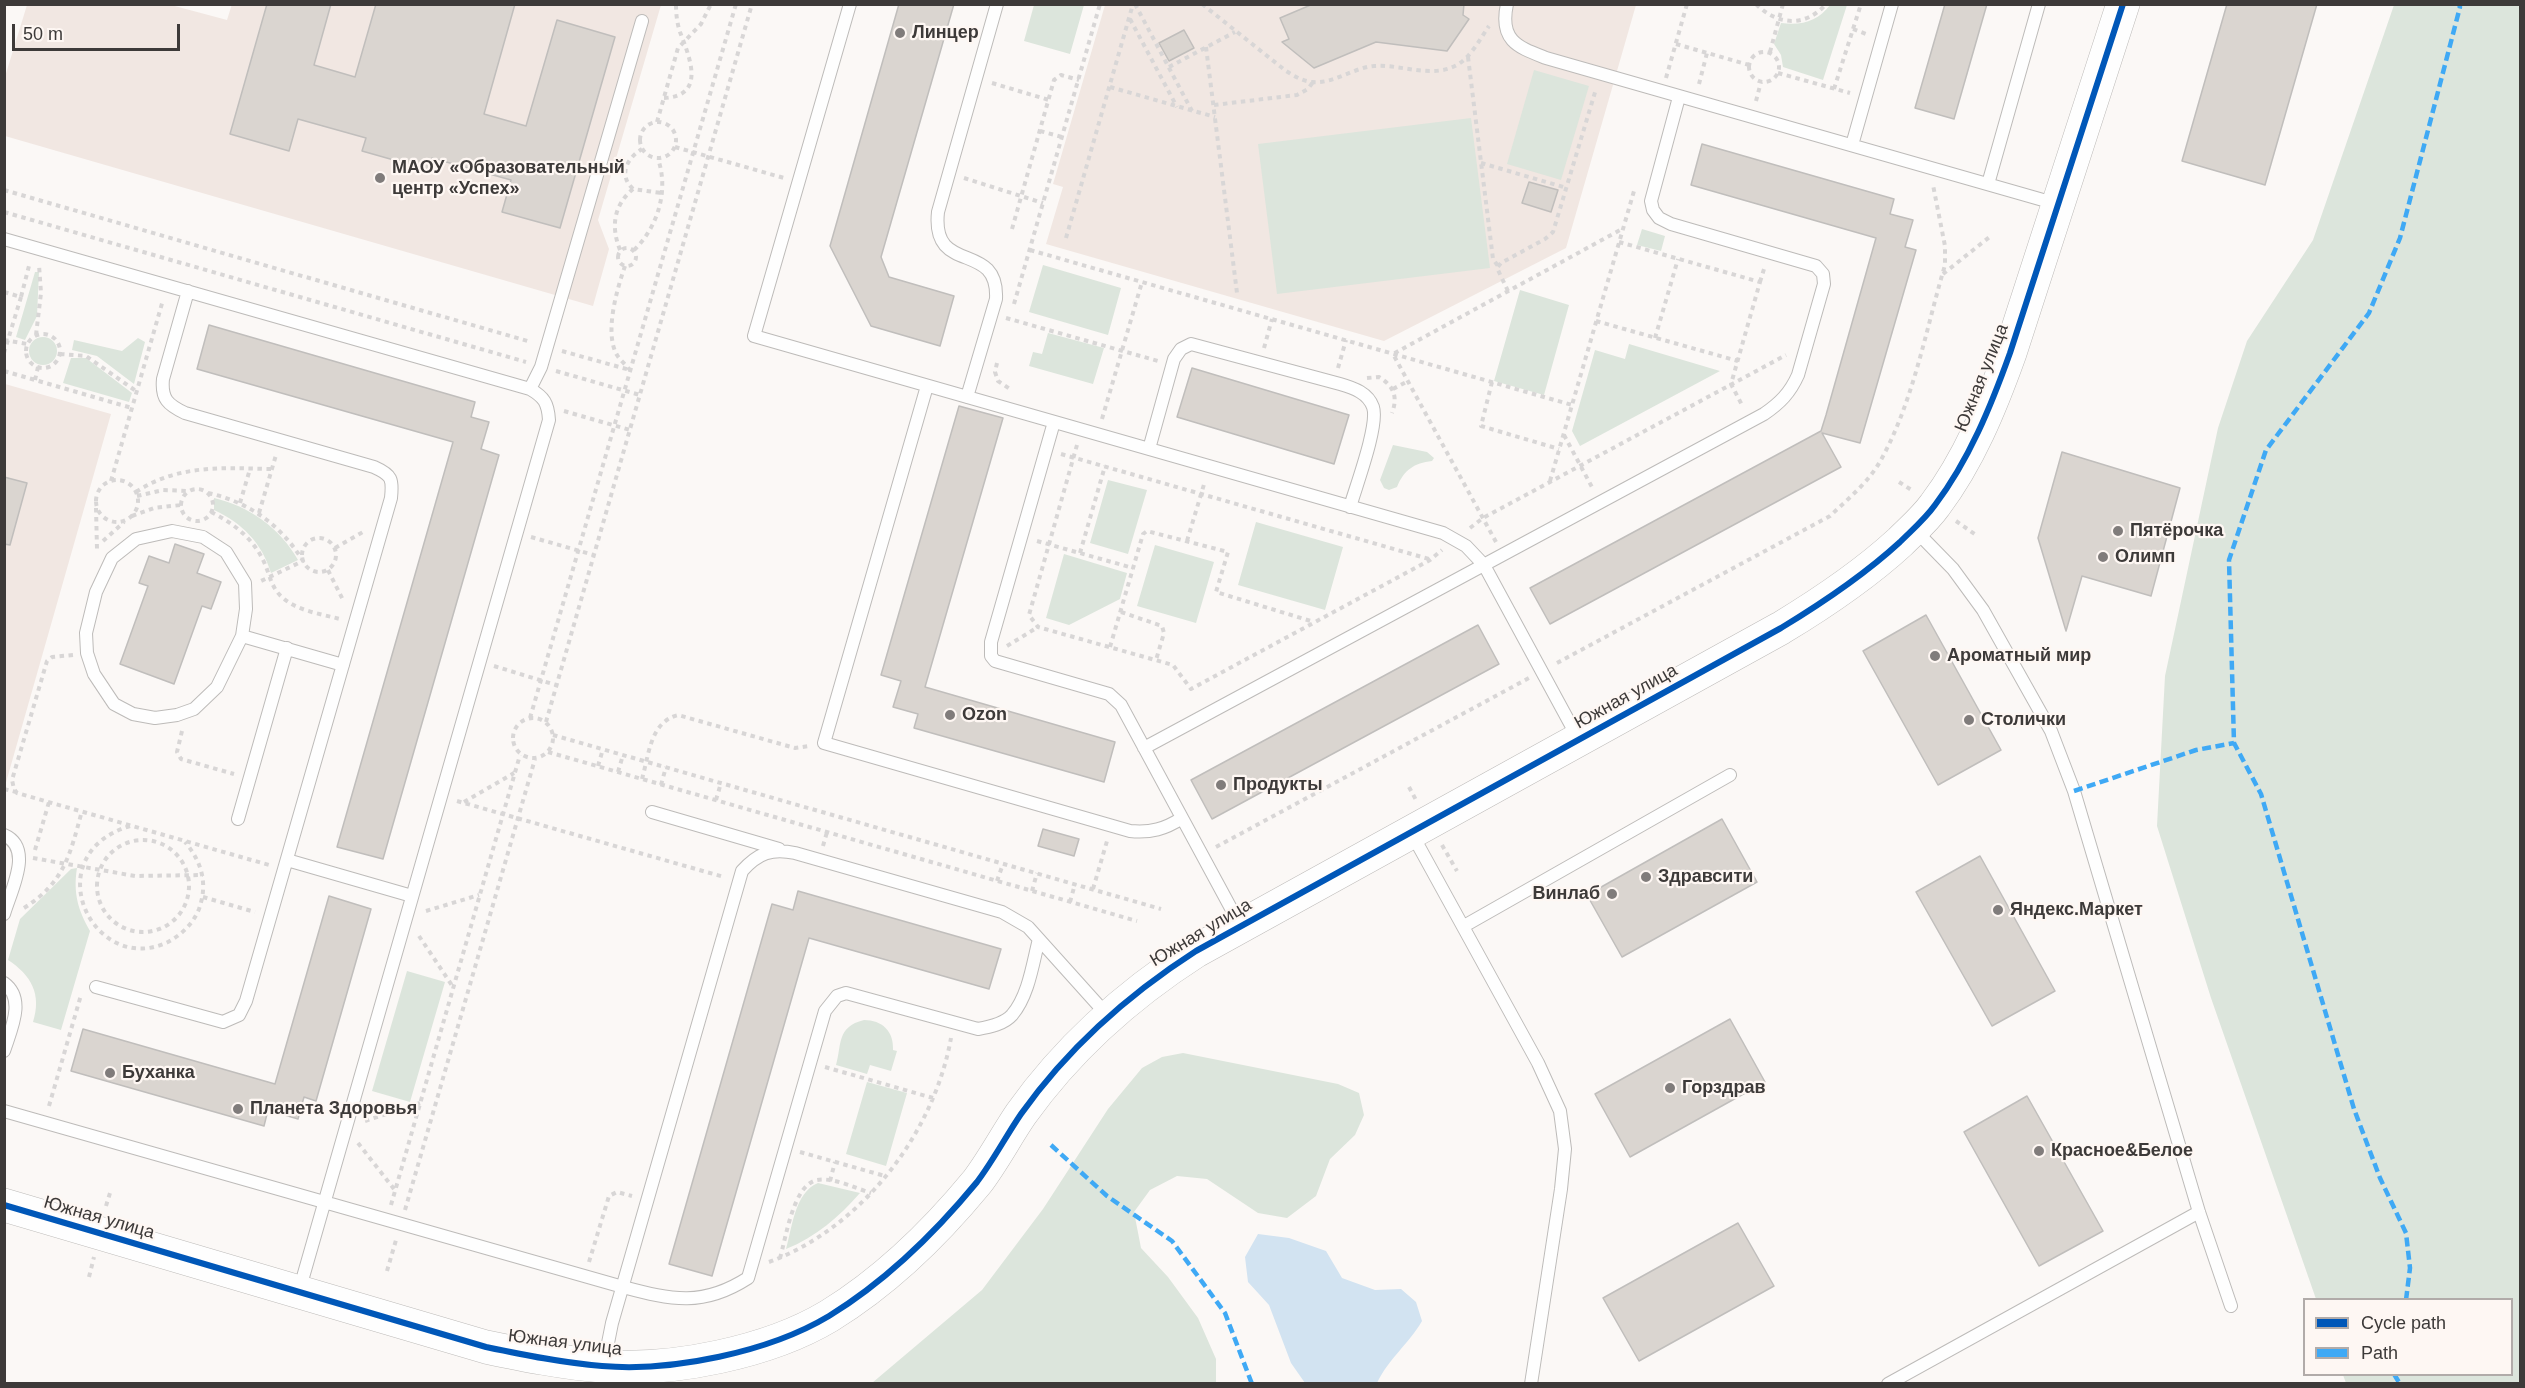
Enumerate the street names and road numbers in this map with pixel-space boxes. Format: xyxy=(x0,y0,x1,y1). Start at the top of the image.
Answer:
street label: Южная улица xyxy=(1951,321,2013,435)
street label: Южная улица xyxy=(1571,660,1681,734)
street label: Южная улица xyxy=(1146,894,1256,972)
street label: Южная улица xyxy=(41,1192,157,1244)
street label: Южная улица xyxy=(507,1325,623,1361)

